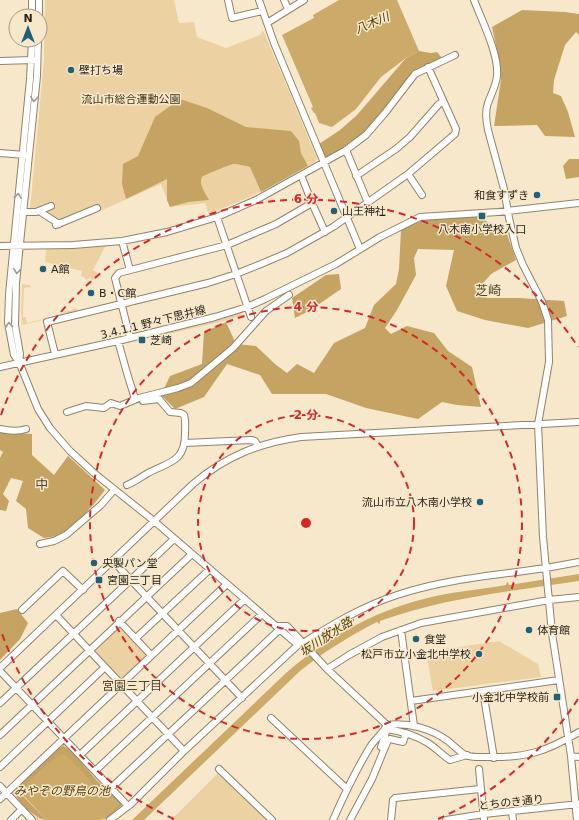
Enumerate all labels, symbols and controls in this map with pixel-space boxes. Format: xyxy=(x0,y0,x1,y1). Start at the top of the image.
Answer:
north arrow xyxy=(8,8,48,48)
water label: 八木川 xyxy=(353,9,393,36)
text: N xyxy=(23,12,33,25)
place label: 壁打ち場 xyxy=(79,64,123,77)
marker: 壁打ち場 xyxy=(66,65,76,75)
park label: 流山市総合運動公園 xyxy=(82,93,181,106)
one-way arrow xyxy=(30,96,39,102)
place label: 和食すずき xyxy=(474,189,529,202)
marker: 和食すずき xyxy=(532,190,542,200)
text: 6 分 xyxy=(294,192,318,206)
one-way arrow xyxy=(13,193,22,199)
place label: 山王神社 xyxy=(342,205,386,218)
marker: 山王神社 xyxy=(329,206,339,216)
marker: 八木南小学校入口 xyxy=(477,211,487,221)
place label: 八木南小学校入口 xyxy=(438,223,526,236)
place label: A館 xyxy=(51,263,70,276)
marker: A館 xyxy=(38,264,48,274)
one-way arrow xyxy=(13,268,22,274)
district label: 芝崎 xyxy=(475,283,501,298)
place label: B・C館 xyxy=(99,287,136,300)
marker: B・C館 xyxy=(86,288,96,298)
text: 4 分 xyxy=(294,300,318,314)
street label: 3.4.1.1 野々下思井線 xyxy=(99,303,207,342)
one-way arrow xyxy=(5,322,14,328)
place label: 芝崎 xyxy=(150,334,172,347)
marker: 芝崎 xyxy=(137,335,147,345)
text: 2 分 xyxy=(294,408,318,422)
district label: 中 xyxy=(35,477,49,492)
place label: 流山市立八木南小学校 xyxy=(362,496,472,509)
marker: 流山市立八木南小学校 xyxy=(475,497,485,507)
centre of rings xyxy=(299,516,313,530)
place label: 央製パン堂 xyxy=(102,557,158,570)
marker: 央製パン堂 xyxy=(89,558,99,568)
place label: 宮園三丁目 xyxy=(107,574,162,587)
marker: 宮園三丁目 xyxy=(94,575,104,585)
water label: 坂川放水路 xyxy=(297,614,356,659)
place label: 体育館 xyxy=(537,624,570,637)
marker: 体育館 xyxy=(524,625,534,635)
place label: 食堂 xyxy=(424,633,446,646)
marker: 食堂 xyxy=(411,634,421,644)
place label: 松戸市立小金北中学校 xyxy=(361,648,471,661)
marker: 松戸市立小金北中学校 xyxy=(474,649,484,659)
district label: 宮園三丁目 xyxy=(102,679,162,693)
place label: 小金北中学校前 xyxy=(472,691,549,704)
marker: 小金北中学校前 xyxy=(552,692,562,702)
water label: みやぞの野鳥の池 xyxy=(14,784,111,798)
street label: とちのき通り xyxy=(478,793,544,812)

